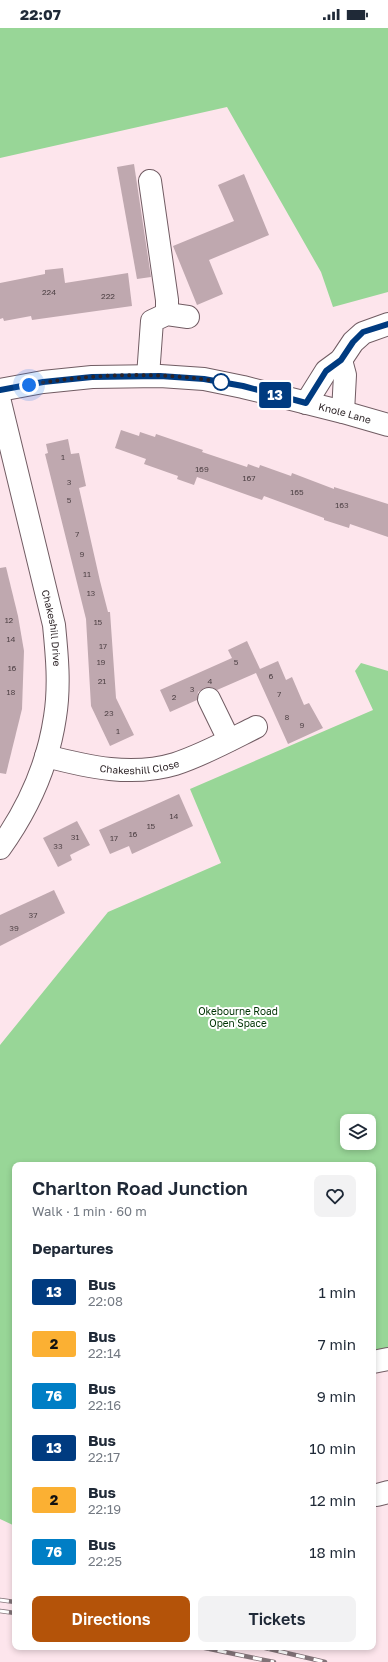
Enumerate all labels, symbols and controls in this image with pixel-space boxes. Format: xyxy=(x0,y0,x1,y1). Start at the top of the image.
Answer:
text: 22:07 xyxy=(20,5,61,23)
house number: 224 xyxy=(42,287,56,297)
house number: 222 xyxy=(101,291,115,301)
unlabelled marker xyxy=(212,373,230,391)
your location xyxy=(19,375,39,395)
line badge: 13 xyxy=(257,382,293,408)
text: 13 xyxy=(267,386,283,403)
street label: Knole Lane xyxy=(317,400,373,426)
house number: 1 xyxy=(61,452,65,462)
house number: 169 xyxy=(195,464,209,474)
house number: 167 xyxy=(243,473,255,483)
house number: 3 xyxy=(67,477,72,487)
house number: 165 xyxy=(290,487,304,497)
house number: 5 xyxy=(67,495,72,505)
house number: 163 xyxy=(335,500,349,510)
house number: 7 xyxy=(75,529,79,539)
house number: 9 xyxy=(80,549,85,559)
house number: 11 xyxy=(83,569,91,579)
street label: Chakeshill Drive xyxy=(40,588,63,667)
house number: 13 xyxy=(87,588,96,598)
house number: 12 xyxy=(5,615,14,625)
house number: 15 xyxy=(94,617,103,627)
house number: 14 xyxy=(7,634,15,644)
house number: 17 xyxy=(99,641,107,651)
house number: 19 xyxy=(97,657,106,667)
house number: 5 xyxy=(234,657,239,667)
house number: 16 xyxy=(8,663,17,673)
house number: 6 xyxy=(269,671,274,681)
house number: 21 xyxy=(98,676,106,686)
house number: 4 xyxy=(208,676,213,686)
house number: 3 xyxy=(190,684,195,694)
house number: 18 xyxy=(7,687,15,697)
house number: 7 xyxy=(277,689,281,699)
house number: 2 xyxy=(172,692,177,702)
house number: 23 xyxy=(104,708,114,718)
house number: 8 xyxy=(285,712,290,722)
house number: 9 xyxy=(300,720,305,730)
house number: 1 xyxy=(116,726,120,736)
street label: Chakeshill Close xyxy=(99,757,181,776)
house number: 14 xyxy=(170,811,178,821)
house number: 15 xyxy=(147,821,156,831)
house number: 16 xyxy=(129,829,138,839)
house number: 31 xyxy=(71,832,79,842)
house number: 17 xyxy=(110,833,118,843)
house number: 33 xyxy=(53,841,63,851)
house number: 37 xyxy=(29,910,37,920)
house number: 39 xyxy=(9,923,19,933)
park label: Okebourne Road Open Space xyxy=(198,1005,278,1029)
map controls xyxy=(340,1114,376,1150)
button: layers xyxy=(340,1114,376,1150)
button: heart xyxy=(314,1175,356,1217)
text: Charlton Road Junction xyxy=(32,1176,248,1199)
text: Walk · 1 min · 60 m xyxy=(32,1203,147,1219)
text: Departures xyxy=(32,1239,113,1257)
text: Bus xyxy=(88,1275,116,1293)
text: 13 xyxy=(46,1283,62,1300)
text: 1 min xyxy=(318,1283,356,1301)
text: 22:08 xyxy=(88,1293,123,1309)
text: Bus xyxy=(88,1327,116,1345)
text: 2 xyxy=(50,1335,58,1352)
text: 7 min xyxy=(318,1335,356,1353)
text: 22:14 xyxy=(88,1345,121,1361)
text: Bus xyxy=(88,1379,116,1397)
text: 76 xyxy=(46,1387,62,1404)
text: 9 min xyxy=(317,1387,356,1405)
text: 22:16 xyxy=(88,1397,121,1413)
text: Bus xyxy=(88,1431,116,1449)
text: 13 xyxy=(46,1439,62,1456)
text: 10 min xyxy=(309,1439,356,1457)
text: 22:17 xyxy=(88,1449,120,1465)
text: Bus xyxy=(88,1483,116,1501)
text: 2 xyxy=(50,1491,58,1508)
text: 12 min xyxy=(310,1491,356,1509)
text: 22:19 xyxy=(88,1501,121,1517)
text: Bus xyxy=(88,1535,116,1553)
text: 76 xyxy=(46,1543,62,1560)
text: 18 min xyxy=(309,1543,356,1561)
text: 22:25 xyxy=(88,1553,122,1569)
button: Directions xyxy=(32,1596,190,1642)
button: Tickets xyxy=(198,1596,356,1642)

